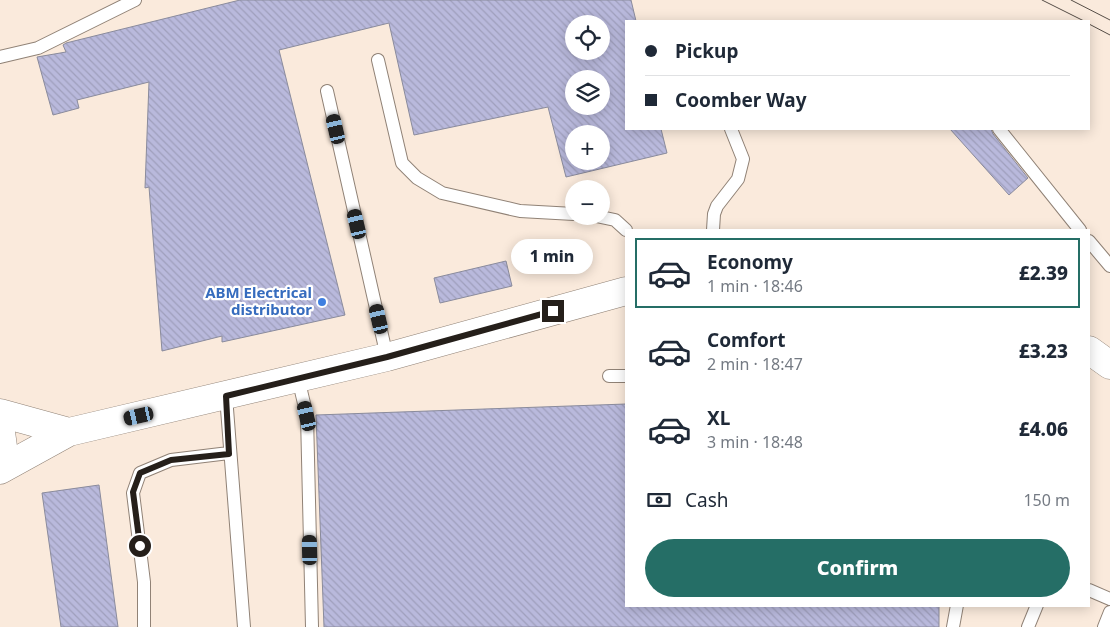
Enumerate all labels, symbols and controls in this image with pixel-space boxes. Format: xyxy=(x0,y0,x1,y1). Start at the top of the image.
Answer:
map controls xyxy=(565,15,610,225)
button: locate xyxy=(565,15,610,60)
text: Pickup xyxy=(675,38,738,64)
button: layers xyxy=(565,70,610,115)
text: Coomber Way xyxy=(675,87,806,113)
car xyxy=(325,113,346,145)
button: + xyxy=(565,125,610,170)
button: − xyxy=(565,180,610,225)
car xyxy=(346,208,367,240)
callout: 1 min xyxy=(512,238,594,274)
text: 1 min xyxy=(530,245,574,267)
text: Economy xyxy=(707,249,793,275)
icon: car xyxy=(647,251,692,296)
text: £2.39 xyxy=(1019,260,1068,286)
text: 1 min · 18:46 xyxy=(707,275,803,297)
place label: ABM Electrical distributor xyxy=(205,282,312,319)
marker: ABM Electrical distributor xyxy=(316,296,328,308)
route end xyxy=(542,300,564,322)
car xyxy=(368,303,389,335)
text: Comfort xyxy=(707,327,786,353)
icon: car xyxy=(647,329,692,374)
text: £3.23 xyxy=(1019,338,1068,364)
text: 2 min · 18:47 xyxy=(707,353,803,375)
car xyxy=(296,400,317,432)
car xyxy=(122,405,155,427)
text: XL xyxy=(707,405,730,431)
icon: car xyxy=(647,407,692,452)
text: £4.06 xyxy=(1019,416,1068,442)
text: 3 min · 18:48 xyxy=(707,431,803,453)
icon: cash xyxy=(645,486,673,514)
text: Cash xyxy=(685,487,729,513)
text: 150 m xyxy=(1023,489,1070,511)
route start xyxy=(129,535,151,557)
car xyxy=(302,535,317,565)
button: Confirm xyxy=(645,539,1070,597)

